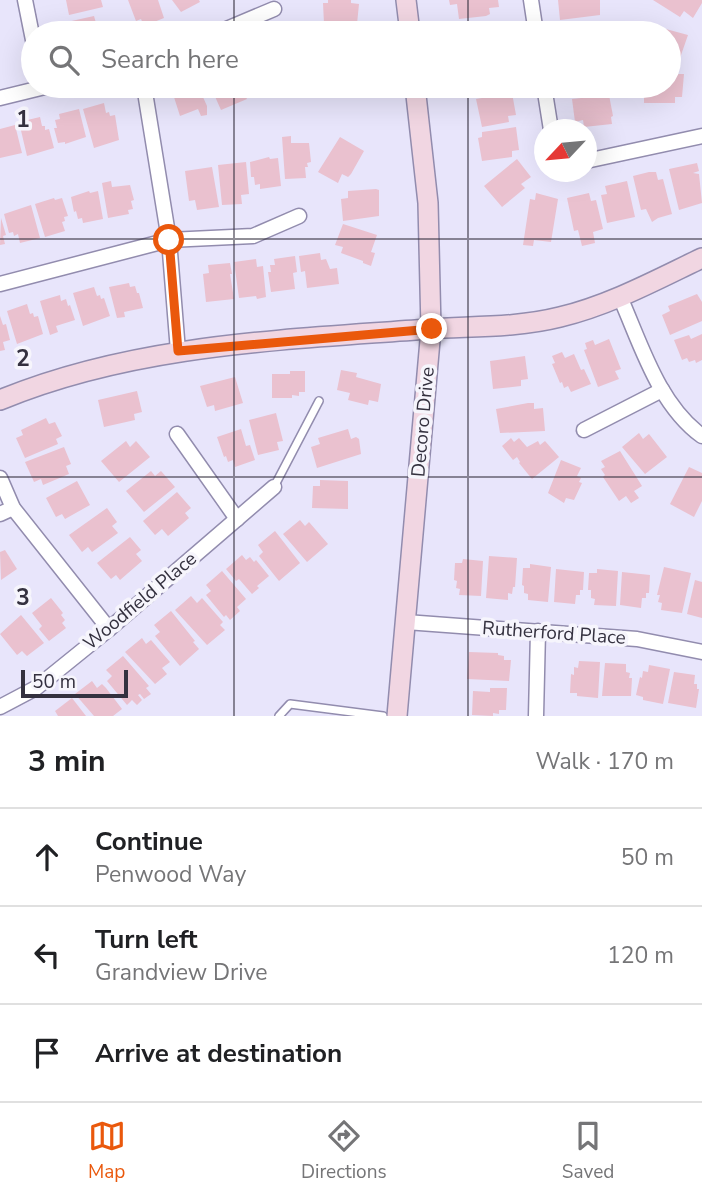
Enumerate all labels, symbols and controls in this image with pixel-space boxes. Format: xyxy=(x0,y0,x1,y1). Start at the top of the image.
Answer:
search box xyxy=(21,21,681,98)
icon: search xyxy=(45,41,83,79)
text: Search here xyxy=(101,42,239,77)
text: 1 xyxy=(16,104,30,135)
north arrow xyxy=(534,119,597,182)
route start xyxy=(153,224,184,255)
route end xyxy=(416,313,447,344)
text: 2 xyxy=(16,343,30,374)
street label: Decoro Drive xyxy=(405,366,441,478)
street label: Woodfield Place xyxy=(78,546,202,656)
text: 3 xyxy=(16,582,30,613)
street label: Rutherford Place xyxy=(481,615,627,651)
scale bar xyxy=(21,667,128,699)
text: 50 m xyxy=(32,669,76,695)
text: 3 min xyxy=(28,741,106,782)
text: Walk · 170 m xyxy=(535,746,674,777)
text: Continue xyxy=(95,824,203,859)
icon: ahead xyxy=(28,838,66,876)
text: 50 m xyxy=(621,842,674,873)
text: Penwood Way xyxy=(95,859,246,890)
text: Turn left xyxy=(95,922,198,957)
icon: left xyxy=(28,936,66,974)
text: 120 m xyxy=(607,940,674,971)
text: Grandview Drive xyxy=(95,957,268,988)
icon: arrive xyxy=(28,1034,66,1072)
text: Arrive at destination xyxy=(95,1036,342,1071)
tab: Map xyxy=(88,1117,126,1185)
tab: Directions xyxy=(301,1117,387,1185)
tab: Saved xyxy=(562,1117,614,1185)

